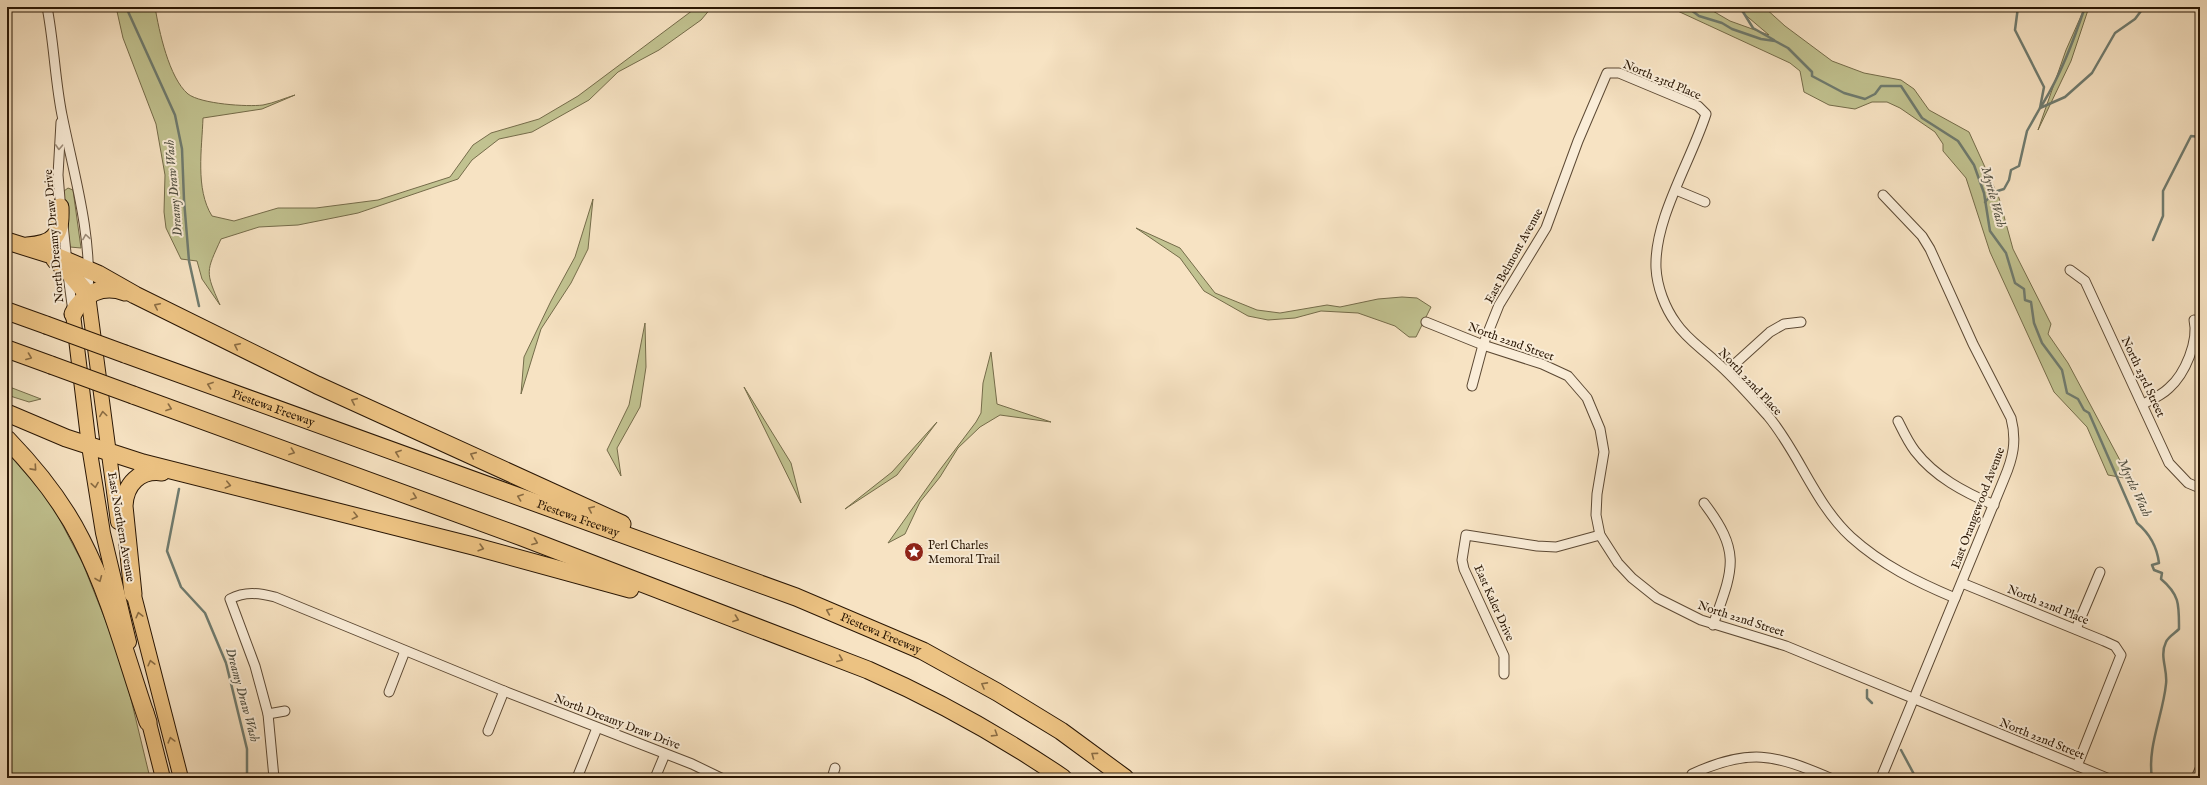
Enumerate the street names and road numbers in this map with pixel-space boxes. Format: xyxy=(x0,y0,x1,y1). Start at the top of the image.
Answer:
street label: North 23rd Place xyxy=(1621,57,1704,103)
street label: North Dreamy Draw Drive xyxy=(41,168,67,303)
street label: East Belmont Avenue xyxy=(1482,205,1547,306)
street label: North 22nd Street xyxy=(1466,319,1556,365)
street label: North 23rd Street xyxy=(2118,334,2168,420)
street label: North 22nd Place xyxy=(1715,345,1785,419)
street label: Piestewa Freeway xyxy=(230,386,317,430)
street label: East Orangewood Avenue xyxy=(1948,445,2008,571)
street label: East Northern Avenue xyxy=(104,471,138,584)
street label: Piestewa Freeway xyxy=(535,496,622,540)
street label: East Kaler Drive xyxy=(1470,562,1518,644)
street label: North 22nd Place xyxy=(2005,582,2091,628)
street label: North 22nd Street xyxy=(1696,598,1786,640)
street label: Piestewa Freeway xyxy=(838,609,924,657)
street label: North Dreamy Draw Drive xyxy=(552,691,683,753)
street label: North 22nd Street xyxy=(1997,715,2087,763)

